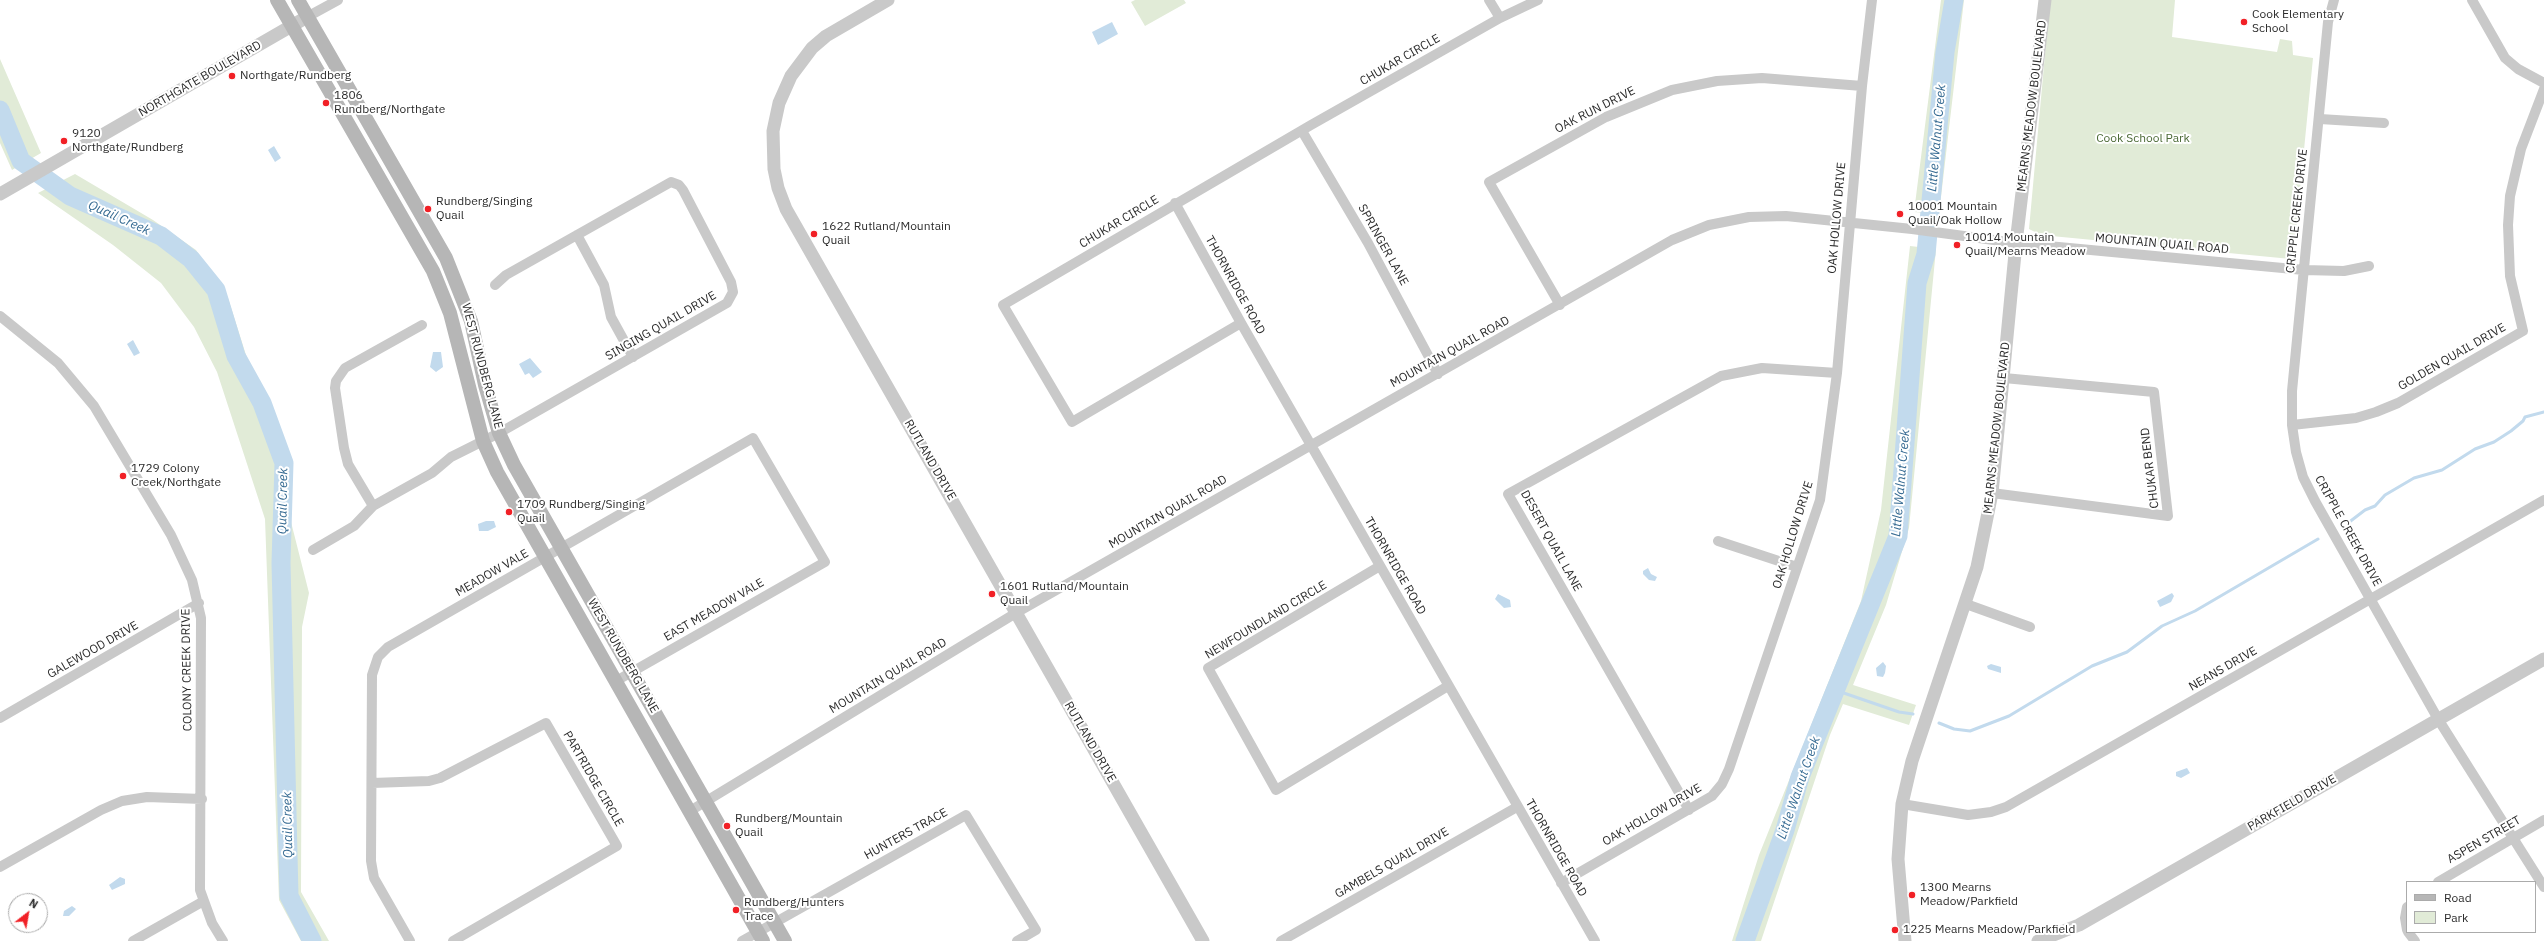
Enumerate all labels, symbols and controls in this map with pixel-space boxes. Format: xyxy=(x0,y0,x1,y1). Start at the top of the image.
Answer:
place label: Cook Elementary School xyxy=(2252,8,2344,36)
marker: Cook Elementary School xyxy=(2239,17,2249,27)
street label: MEARNS MEADOW BOULEVARD xyxy=(2014,20,2050,192)
street label: CHUKAR CIRCLE xyxy=(1357,31,1443,89)
street label: NORTHGATE BOULEVARD xyxy=(136,38,264,120)
place label: Northgate/Rundberg xyxy=(240,69,351,83)
marker: Northgate/Rundberg xyxy=(227,71,237,81)
street label: OAK RUN DRIVE xyxy=(1552,84,1638,136)
water label: Little Walnut Creek xyxy=(1925,84,1949,192)
place label: 1806 Rundberg/Northgate xyxy=(334,89,445,117)
marker: 1806 Rundberg/Northgate xyxy=(321,98,331,108)
place label: 9120 Northgate/Rundberg xyxy=(72,127,183,155)
park label: Cook School Park xyxy=(2096,132,2190,146)
marker: 9120 Northgate/Rundberg xyxy=(59,136,69,146)
street label: CRIPPLE CREEK DRIVE xyxy=(2283,148,2311,274)
street label: OAK HOLLOW DRIVE xyxy=(1825,162,1849,274)
street label: CHUKAR CIRCLE xyxy=(1077,193,1161,251)
place label: Rundberg/Singing Quail xyxy=(436,195,532,223)
water label: Quail Creek xyxy=(86,197,152,239)
place label: 10001 Mountain Quail/Oak Hollow xyxy=(1908,200,2002,228)
street label: SPRINGER LANE xyxy=(1355,202,1411,288)
marker: Rundberg/Singing Quail xyxy=(423,204,433,214)
marker: 10001 Mountain Quail/Oak Hollow xyxy=(1895,209,1905,219)
place label: 1622 Rutland/Mountain Quail xyxy=(822,220,951,248)
marker: 1622 Rutland/Mountain Quail xyxy=(809,229,819,239)
place label: 10014 Mountain Quail/Mearns Meadow xyxy=(1965,231,2086,259)
street label: MOUNTAIN QUAIL ROAD xyxy=(2095,231,2229,257)
street label: THORNRIDGE ROAD xyxy=(1202,233,1268,337)
marker: 10014 Mountain Quail/Mearns Meadow xyxy=(1952,240,1962,250)
street label: SINGING QUAIL DRIVE xyxy=(603,288,719,364)
street label: WEST RUNDBERG LANE xyxy=(458,302,506,430)
street label: MOUNTAIN QUAIL ROAD xyxy=(1388,313,1512,391)
street label: GOLDEN QUAIL DRIVE xyxy=(2396,320,2508,394)
street label: MEARNS MEADOW BOULEVARD xyxy=(1981,341,2013,515)
street label: RUTLAND DRIVE xyxy=(901,417,959,503)
street label: CHUKAR BEND xyxy=(2138,427,2162,509)
water label: Little Walnut Creek xyxy=(1889,429,1913,537)
place label: 1729 Colony Creek/Northgate xyxy=(131,462,221,490)
water label: Quail Creek xyxy=(275,468,291,534)
marker: 1729 Colony Creek/Northgate xyxy=(118,471,128,481)
street label: MOUNTAIN QUAIL ROAD xyxy=(1106,472,1230,552)
street label: CRIPPLE CREEK DRIVE xyxy=(2311,473,2385,589)
street label: OAK HOLLOW DRIVE xyxy=(1770,479,1816,591)
street label: DESERT QUAIL LANE xyxy=(1517,488,1585,594)
place label: 1709 Rundberg/Singing Quail xyxy=(517,498,645,526)
marker: 1709 Rundberg/Singing Quail xyxy=(504,507,514,517)
street label: THORNRIDGE ROAD xyxy=(1361,515,1429,617)
street label: MEADOW VALE xyxy=(453,546,531,600)
street label: EAST MEADOW VALE xyxy=(661,575,767,645)
street label: NEWFOUNDLAND CIRCLE xyxy=(1203,578,1329,662)
place label: 1601 Rutland/Mountain Quail xyxy=(1000,580,1129,608)
marker: 1601 Rutland/Mountain Quail xyxy=(987,589,997,599)
street label: WEST RUNDBERG LANE xyxy=(584,596,662,716)
street label: COLONY CREEK DRIVE xyxy=(179,608,195,732)
street label: GALEWOOD DRIVE xyxy=(45,618,141,682)
street label: MOUNTAIN QUAIL ROAD xyxy=(827,635,949,717)
street label: NEANS DRIVE xyxy=(2186,644,2260,694)
street label: RUTLAND DRIVE xyxy=(1061,699,1119,785)
street label: PARTRIDGE CIRCLE xyxy=(560,729,626,829)
water label: Little Walnut Creek xyxy=(1774,735,1824,841)
street label: PARKFIELD DRIVE xyxy=(2245,772,2339,834)
street label: OAK HOLLOW DRIVE xyxy=(1600,781,1704,849)
water label: Quail Creek xyxy=(280,792,296,858)
street label: THORNRIDGE ROAD xyxy=(1522,797,1590,899)
street label: HUNTERS TRACE xyxy=(862,805,950,863)
place label: Rundberg/Mountain Quail xyxy=(735,812,843,840)
street label: ASPEN STREET xyxy=(2445,813,2523,867)
marker: Rundberg/Mountain Quail xyxy=(722,821,732,831)
street label: GAMBELS QUAIL DRIVE xyxy=(1333,824,1451,902)
place label: 1300 Mearns Meadow/Parkfield xyxy=(1920,881,2018,909)
legend xyxy=(2406,881,2536,933)
marker: 1300 Mearns Meadow/Parkfield xyxy=(1907,890,1917,900)
text: Road xyxy=(2444,890,2472,905)
north arrow xyxy=(8,893,48,933)
text: N xyxy=(27,896,41,912)
place label: Rundberg/Hunters Trace xyxy=(744,896,844,924)
marker: Rundberg/Hunters Trace xyxy=(731,905,741,915)
text: Park xyxy=(2444,910,2468,925)
place label: 1225 Mearns Meadow/Parkfield xyxy=(1903,923,2075,937)
marker: 1225 Mearns Meadow/Parkfield xyxy=(1890,925,1900,935)

